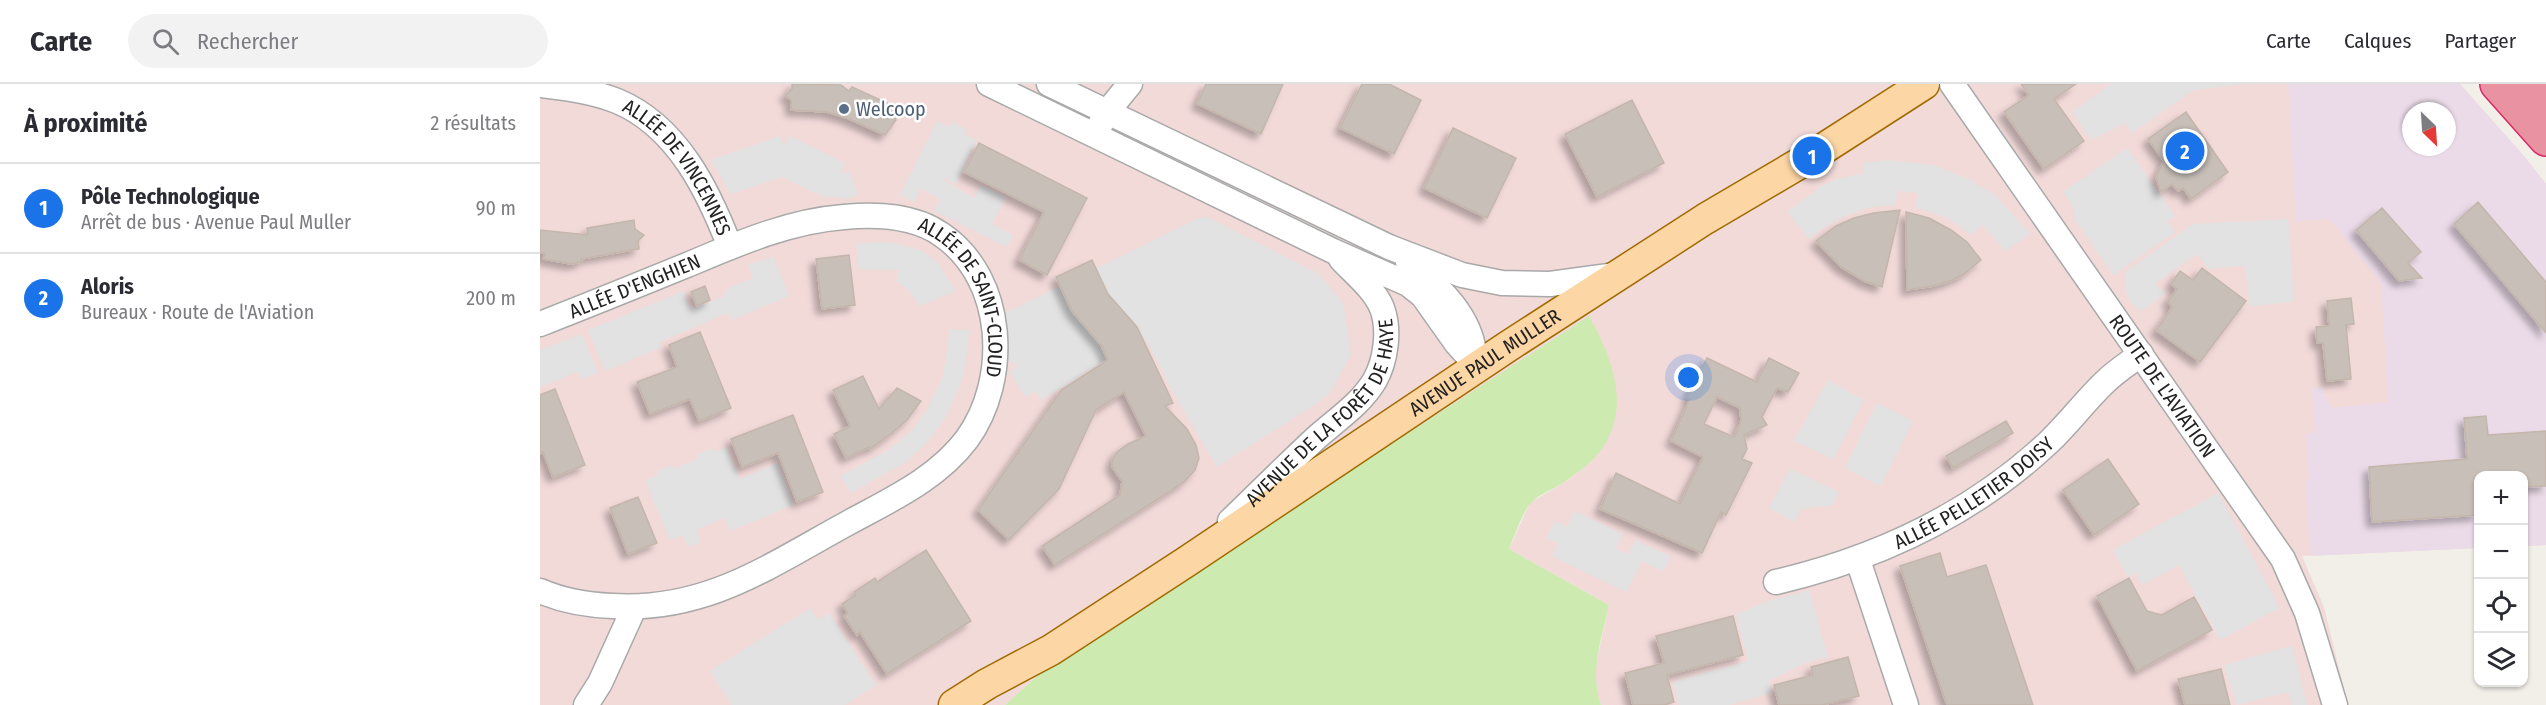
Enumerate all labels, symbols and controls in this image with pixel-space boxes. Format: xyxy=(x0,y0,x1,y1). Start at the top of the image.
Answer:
search box xyxy=(128,14,548,68)
text: Carte xyxy=(30,25,92,58)
icon: search xyxy=(149,25,182,58)
text: Rechercher xyxy=(197,28,298,55)
text: Carte xyxy=(2266,28,2311,54)
text: Calques xyxy=(2344,28,2411,54)
text: Partager xyxy=(2444,28,2516,54)
street label: ALLÉE DE VINCENNES xyxy=(619,94,736,239)
place label: Welcoop xyxy=(856,97,926,121)
marker: Welcoop xyxy=(837,102,851,116)
north arrow xyxy=(2402,102,2456,156)
text: À proximité xyxy=(24,108,147,139)
text: 2 résultats xyxy=(431,111,516,135)
pin: 2 xyxy=(2166,128,2204,174)
pin: 1 xyxy=(1792,134,1832,178)
text: Pôle Technologique xyxy=(81,183,260,210)
text: 1 xyxy=(39,196,48,220)
text: 90 m xyxy=(476,196,516,220)
text: Arrêt de bus · Avenue Paul Muller xyxy=(81,210,351,234)
street label: ALLÉE DE SAINT-CLOUD xyxy=(915,212,1007,379)
street label: ALLÉE D'ENGHIEN xyxy=(566,249,704,323)
text: Aloris xyxy=(81,273,134,300)
text: 2 xyxy=(39,286,48,310)
text: 200 m xyxy=(466,286,516,310)
text: Bureaux · Route de l'Aviation xyxy=(81,300,314,324)
street label: AVENUE PAUL MULLER xyxy=(1404,304,1565,421)
street label: ROUTE DE L'AVIATION xyxy=(2104,310,2221,462)
street label: AVENUE DE LA FORÊT DE HAYE xyxy=(1240,317,1398,511)
your location xyxy=(1674,363,1703,392)
street label: ALLÉE PELLETIER DOISY xyxy=(1890,432,2059,554)
map controls xyxy=(2474,471,2528,687)
button: + xyxy=(2474,471,2528,525)
button: − xyxy=(2474,525,2528,579)
button: locate xyxy=(2474,579,2528,633)
button: layers xyxy=(2474,633,2528,687)

